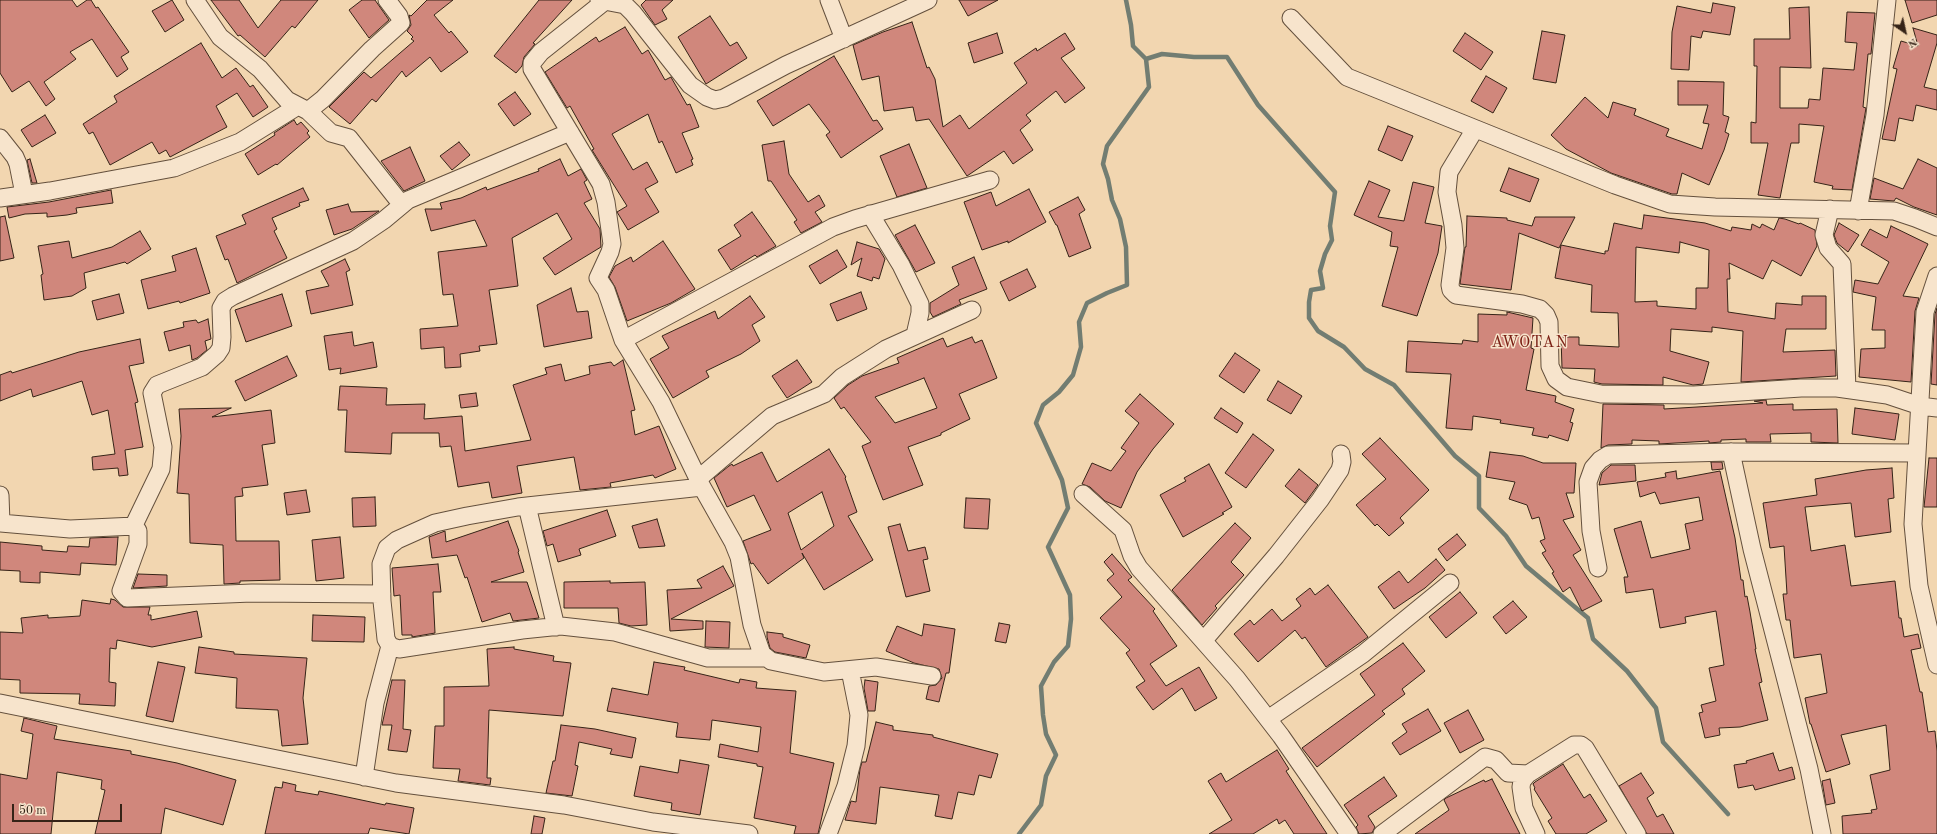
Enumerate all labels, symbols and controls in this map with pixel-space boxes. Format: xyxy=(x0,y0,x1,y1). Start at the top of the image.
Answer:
north arrow xyxy=(1885,12,1925,52)
text: N xyxy=(1905,35,1919,49)
district label: AWOTAN xyxy=(1491,333,1569,353)
scale bar xyxy=(14,796,124,822)
text: 50 m xyxy=(19,805,46,817)

